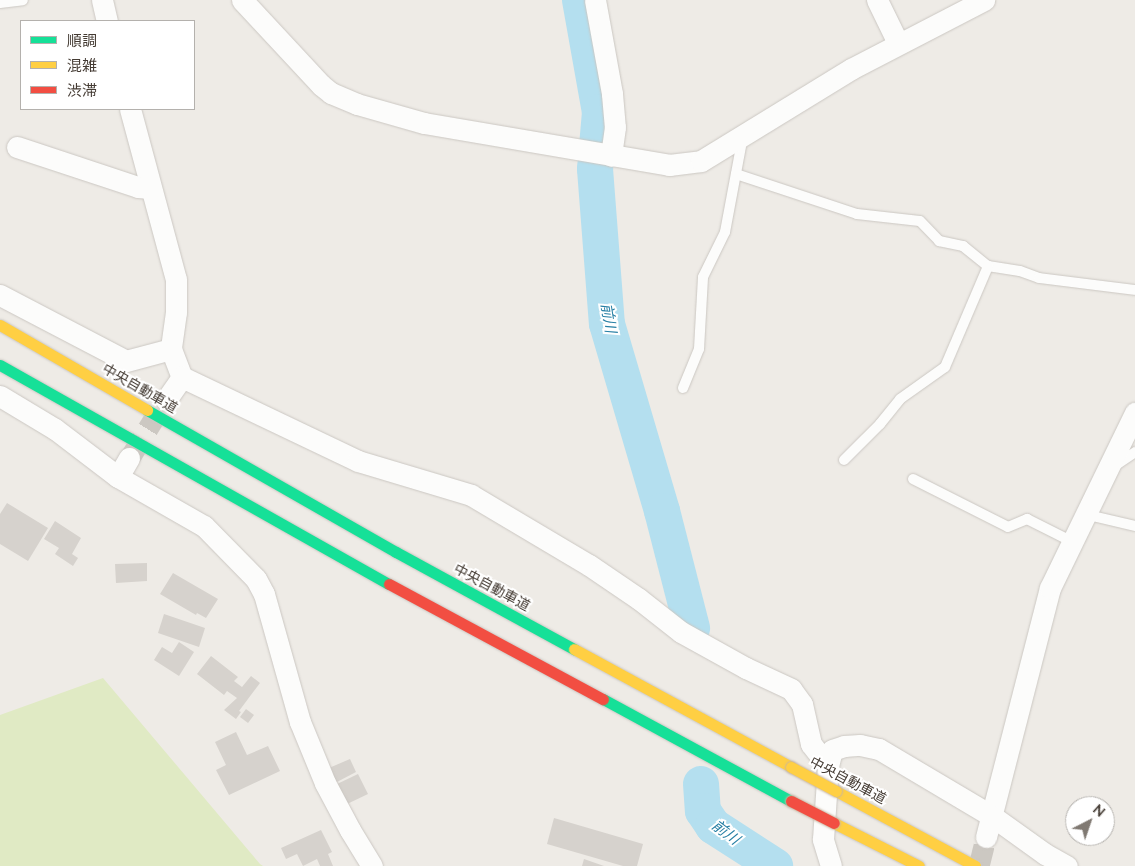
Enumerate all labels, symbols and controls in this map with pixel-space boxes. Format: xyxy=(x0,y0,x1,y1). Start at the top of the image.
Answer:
legend xyxy=(20,20,195,110)
text: 順調 xyxy=(67,31,97,50)
text: 混雑 xyxy=(67,56,97,75)
text: 渋滞 xyxy=(67,81,97,100)
water label: 前川 xyxy=(598,302,620,334)
street label: 中央自動車道 xyxy=(99,360,181,416)
street label: 中央自動車道 xyxy=(451,560,533,614)
street label: 中央自動車道 xyxy=(807,753,889,807)
north arrow xyxy=(1065,796,1115,846)
text: N xyxy=(1089,800,1109,821)
water label: 前川 xyxy=(709,816,743,848)

